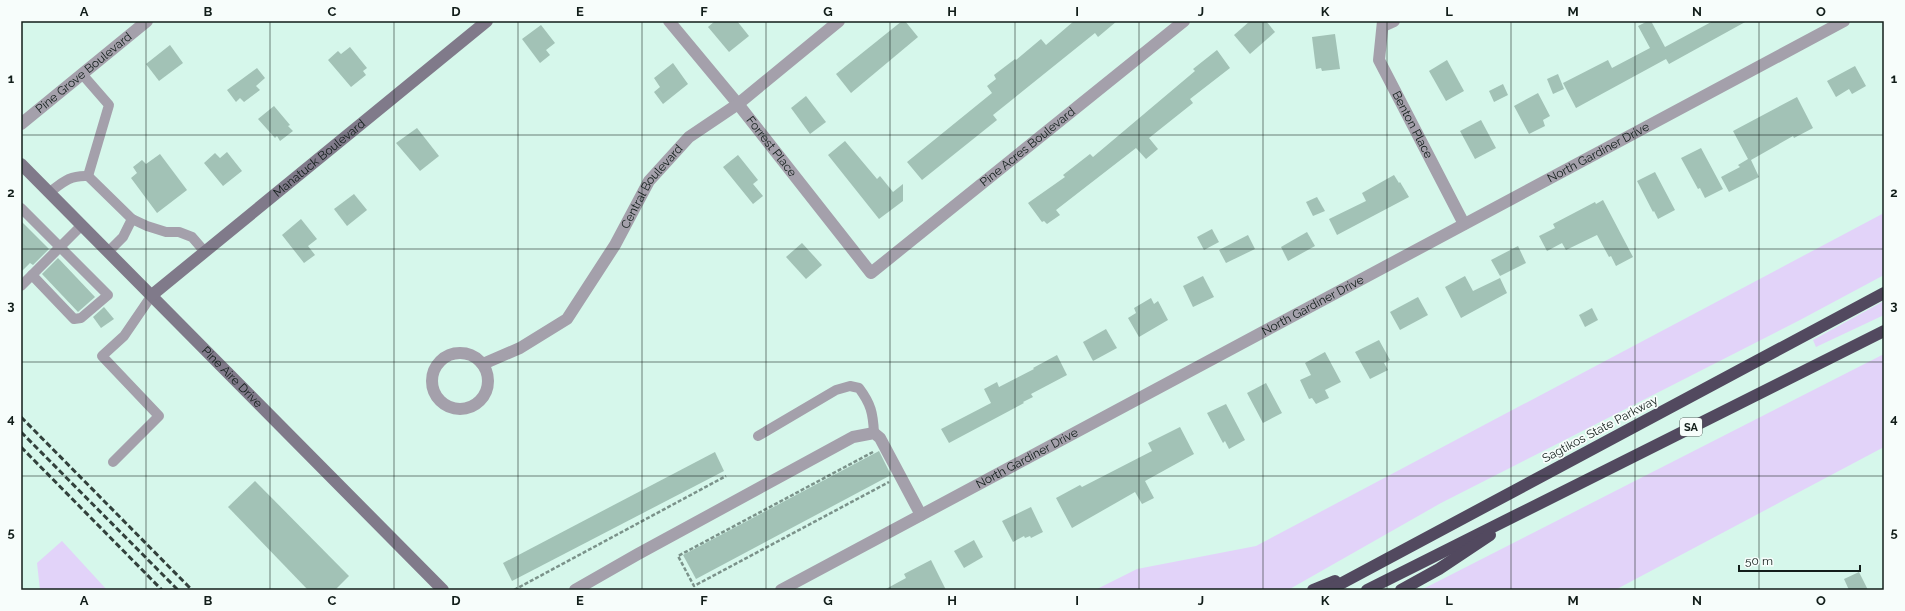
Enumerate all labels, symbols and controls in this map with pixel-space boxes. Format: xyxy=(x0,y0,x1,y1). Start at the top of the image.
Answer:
text: A xyxy=(80,4,89,19)
text: B xyxy=(204,4,213,19)
text: C xyxy=(328,4,337,19)
text: D xyxy=(451,4,461,19)
text: E xyxy=(576,4,584,19)
text: F xyxy=(700,4,708,19)
text: G xyxy=(823,4,833,19)
text: H xyxy=(947,4,957,19)
text: I xyxy=(1075,4,1079,19)
text: J xyxy=(1198,4,1204,19)
text: K xyxy=(1321,4,1330,19)
text: L xyxy=(1445,4,1453,19)
text: M xyxy=(1567,4,1579,19)
text: N xyxy=(1692,4,1702,19)
text: O xyxy=(1816,4,1826,19)
street label: Pine Grove Boulevard xyxy=(33,29,135,116)
text: 1 xyxy=(8,71,15,86)
text: 1 xyxy=(1891,71,1898,86)
street label: Benton Place xyxy=(1389,89,1436,161)
street label: Pine Acres Boulevard xyxy=(977,104,1078,189)
street label: Forrest Place xyxy=(743,114,799,179)
street label: Manatuck Boulevard xyxy=(270,117,368,200)
street label: North Gardiner Drive xyxy=(1545,120,1652,186)
street label: Central Boulevard xyxy=(618,142,686,231)
text: 2 xyxy=(7,185,15,200)
text: 2 xyxy=(1890,185,1898,200)
street label: North Gardiner Drive xyxy=(1259,272,1366,338)
text: 3 xyxy=(7,298,15,313)
text: 3 xyxy=(1890,298,1898,313)
street label: Pine Aire Drive xyxy=(199,344,265,411)
street label: Sagtikos State Parkway xyxy=(1540,392,1660,465)
text: 4 xyxy=(7,411,15,426)
text: 4 xyxy=(1890,411,1898,426)
road number: SA xyxy=(1680,418,1702,436)
street label: North Gardiner Drive xyxy=(974,425,1080,491)
text: 5 xyxy=(7,525,15,540)
text: 5 xyxy=(1890,525,1898,540)
scale bar xyxy=(1739,547,1860,573)
text: 50 m xyxy=(1745,554,1773,568)
text: A xyxy=(80,593,89,608)
text: B xyxy=(204,593,213,608)
text: C xyxy=(328,593,337,608)
text: D xyxy=(451,593,461,608)
text: E xyxy=(576,593,584,608)
text: F xyxy=(700,593,708,608)
text: G xyxy=(823,593,833,608)
text: H xyxy=(947,593,957,608)
text: I xyxy=(1075,593,1079,608)
text: J xyxy=(1198,593,1204,608)
text: K xyxy=(1321,593,1330,608)
text: L xyxy=(1445,593,1453,608)
text: M xyxy=(1567,593,1579,608)
text: N xyxy=(1692,593,1702,608)
text: O xyxy=(1816,593,1826,608)

